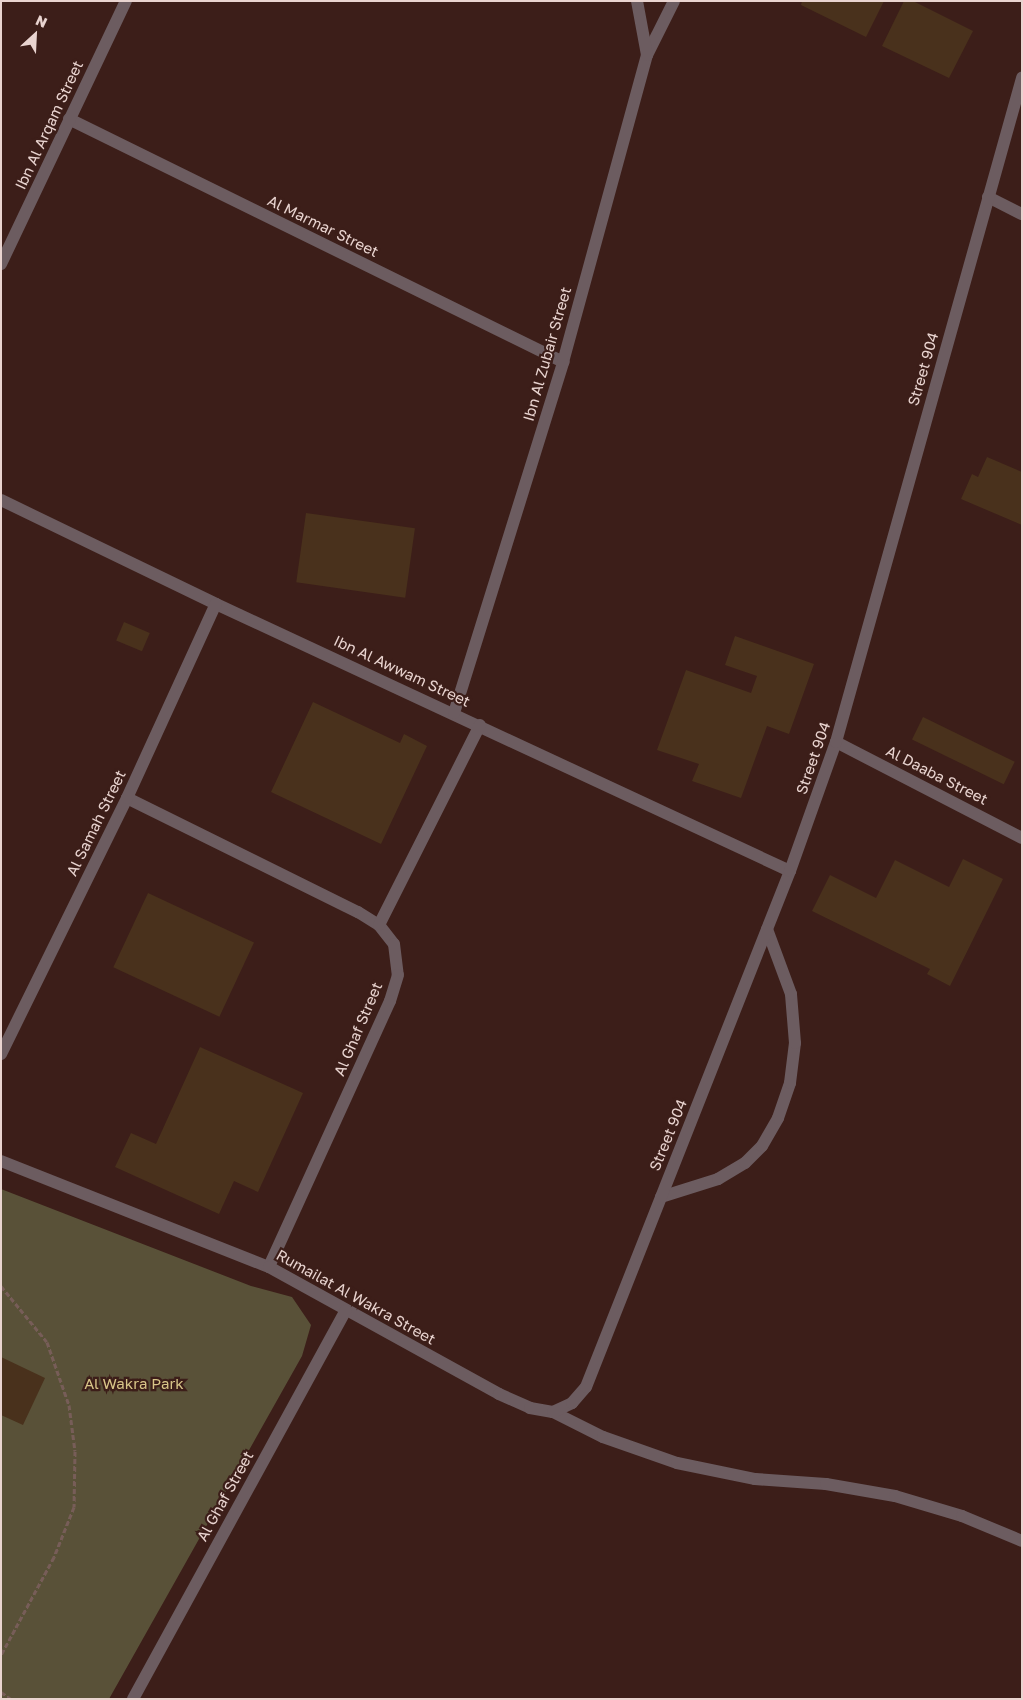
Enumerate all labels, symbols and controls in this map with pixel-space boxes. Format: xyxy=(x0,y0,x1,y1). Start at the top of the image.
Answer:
north arrow xyxy=(10,10,60,60)
text: N xyxy=(33,11,50,31)
street label: Ibn Al Arqam Street xyxy=(11,58,87,192)
street label: Al Marmar Street xyxy=(265,191,381,261)
street label: Ibn Al Zubair Street xyxy=(519,285,575,423)
street label: Street 904 xyxy=(904,330,942,408)
street label: Ibn Al Awwam Street xyxy=(331,631,473,711)
street label: Street 904 xyxy=(792,719,834,797)
street label: Al Daaba Street xyxy=(883,742,991,808)
street label: Al Samah Street xyxy=(63,767,129,879)
street label: Al Ghaf Street xyxy=(330,979,386,1079)
street label: Street 904 xyxy=(645,1097,691,1173)
street label: Rumailat Al Wakra Street xyxy=(273,1246,439,1348)
park label: Al Wakra Park xyxy=(84,1375,184,1393)
street label: Al Ghaf Street xyxy=(193,1448,257,1544)

